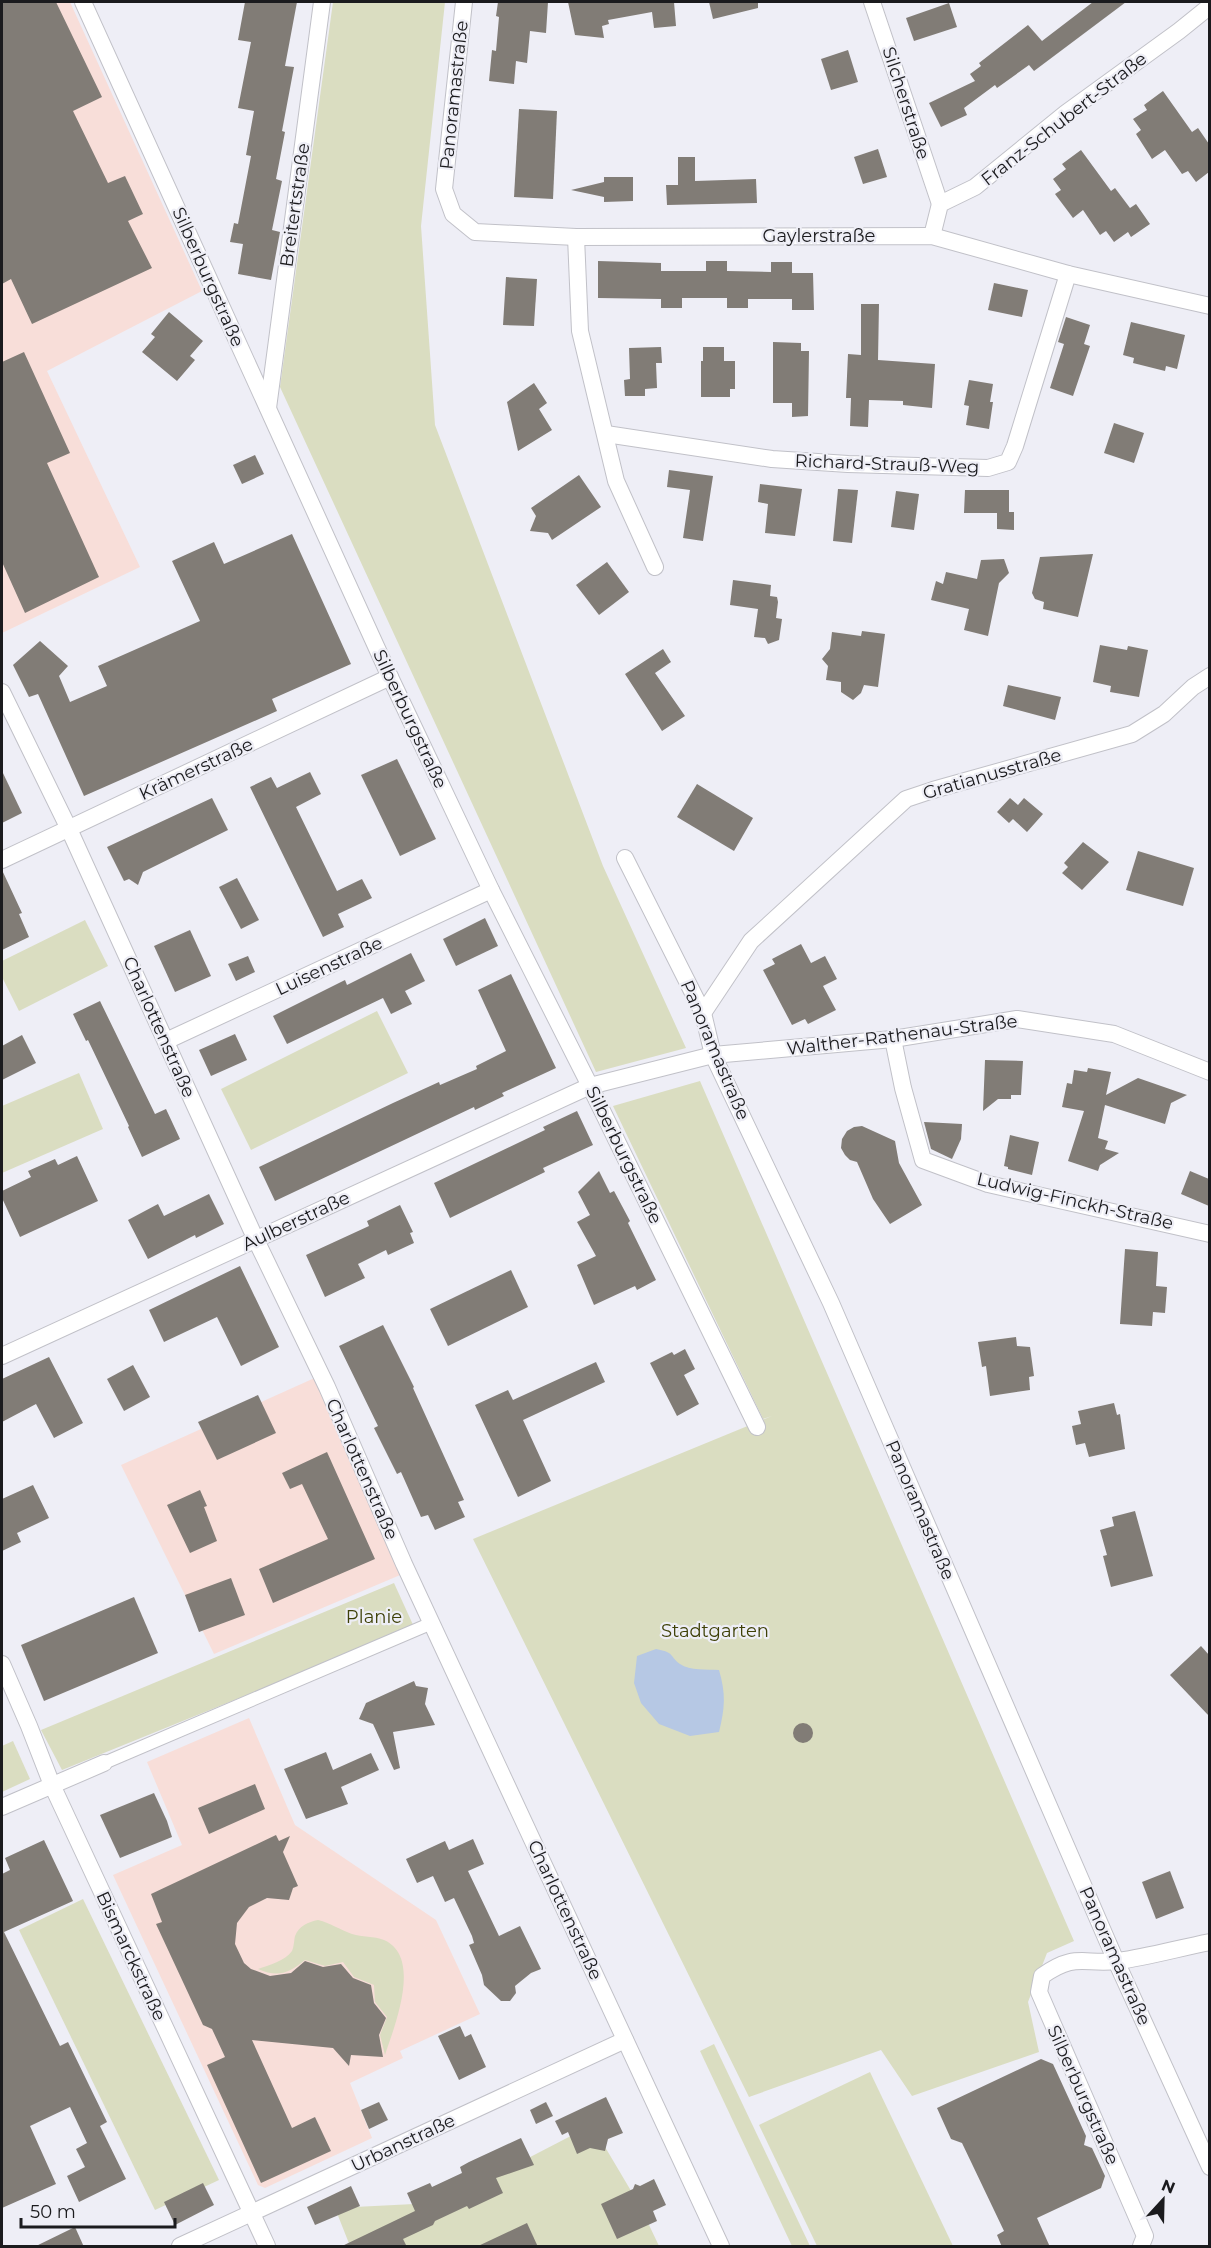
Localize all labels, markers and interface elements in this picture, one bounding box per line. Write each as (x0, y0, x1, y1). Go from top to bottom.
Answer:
street label: Panoramastraße (435, 19, 473, 171)
street label: Silcherstraße (877, 44, 935, 162)
street label: Franz-Schubert-Straße (977, 47, 1151, 190)
street label: Breitertstraße (275, 142, 315, 268)
street label: Silberburgstraße (167, 204, 249, 350)
street label: Gaylerstraße (763, 225, 876, 247)
street label: Richard-Strauß-Weg (794, 450, 980, 478)
street label: Silberburgstraße (368, 646, 452, 792)
street label: Krämerstraße (136, 733, 256, 805)
street label: Gratianusstraße (920, 744, 1064, 804)
street label: Luisenstraße (272, 932, 386, 1000)
street label: Charlottenstraße (118, 953, 200, 1101)
street label: Panoramastraße (676, 977, 754, 1123)
street label: Walther-Rathenau-Straße (785, 1010, 1019, 1060)
street label: Silberburgstraße (581, 1082, 667, 1228)
street label: Ludwig-Finckh-Straße (975, 1168, 1175, 1234)
street label: Aulberstraße (239, 1186, 353, 1255)
street label: Charlottenstraße (321, 1395, 403, 1543)
street label: Panoramastraße (881, 1437, 959, 1583)
park label: Planie (346, 1606, 402, 1628)
park label: Stadtgarten (661, 1620, 769, 1642)
street label: Charlottenstraße (523, 1837, 607, 1984)
street label: Panoramastraße (1075, 1883, 1156, 2029)
street label: Bismarckstraße (91, 1888, 171, 2024)
street label: Silberburgstraße (1042, 2022, 1124, 2168)
street label: Urbanstraße (347, 2109, 459, 2177)
north arrow (1133, 2170, 1193, 2230)
text: N (1159, 2175, 1178, 2198)
scale bar (21, 2191, 176, 2229)
text: 50 m (30, 2201, 76, 2223)

